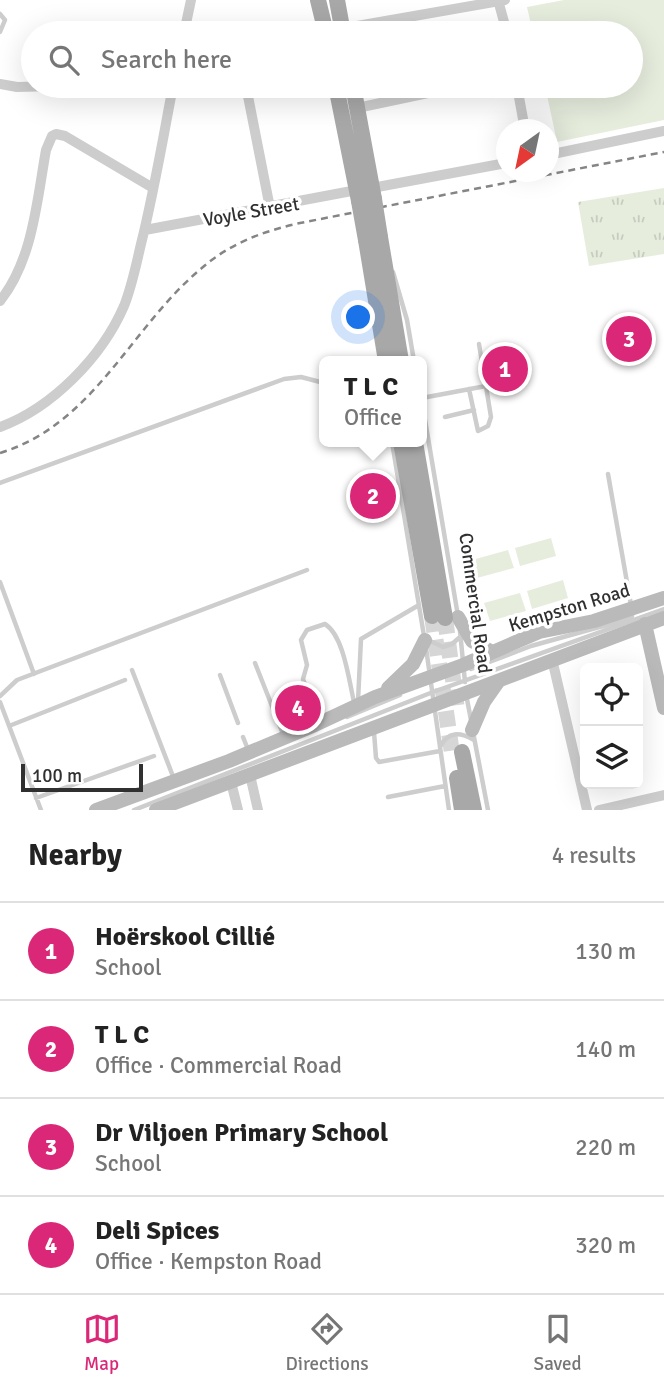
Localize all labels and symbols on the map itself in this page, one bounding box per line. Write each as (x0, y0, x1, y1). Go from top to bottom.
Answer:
north arrow (496, 119, 559, 182)
street label: Voyle Street (201, 192, 301, 232)
your location (341, 300, 375, 334)
pin: 3 (606, 313, 652, 365)
pin: 1 (482, 343, 528, 395)
pin: 2 (350, 470, 396, 522)
street label: Commercial Road (453, 531, 497, 675)
street label: Kempston Road (506, 578, 633, 638)
pin: 4 (275, 682, 321, 734)
scale bar (21, 761, 144, 793)

